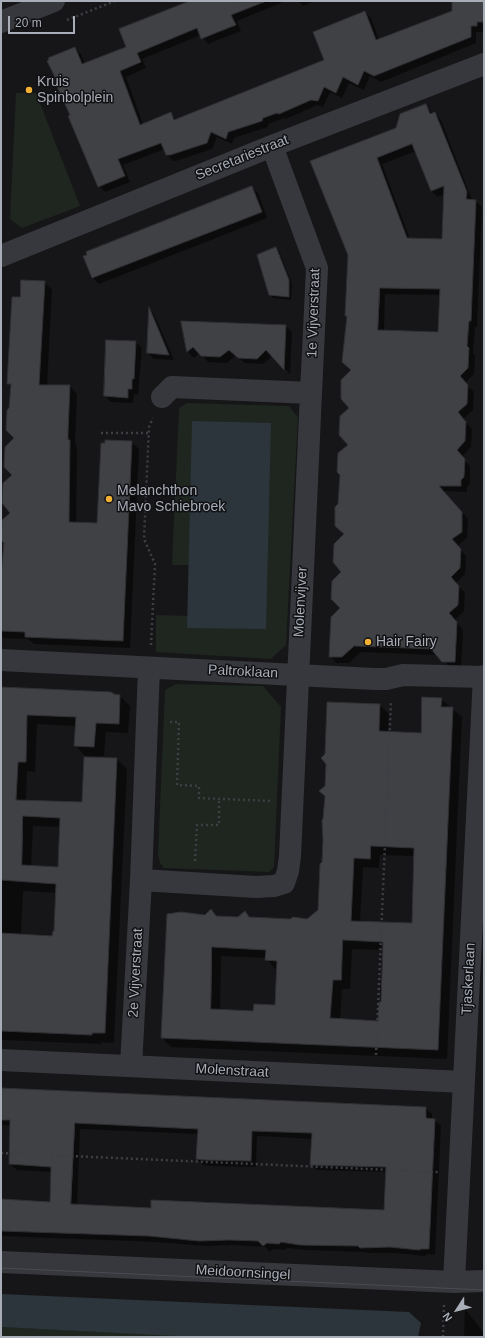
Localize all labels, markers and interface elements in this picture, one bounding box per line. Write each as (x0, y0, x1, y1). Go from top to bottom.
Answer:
scale bar (10, 8, 77, 34)
text: 20 m (15, 16, 42, 30)
place label: Kruis Spinbolplein (37, 74, 113, 106)
marker: Kruis Spinbolplein (24, 85, 34, 95)
street label: Secretariestraat (193, 132, 291, 184)
street label: 1e Vijverstraat (304, 268, 324, 358)
place label: Melanchthon Mavo Schiebroek (117, 483, 225, 516)
marker: Melanchthon Mavo Schiebroek (104, 494, 114, 504)
street label: Molenvijver (291, 566, 311, 638)
place label: Hair Fairy (376, 634, 437, 650)
marker: Hair Fairy (363, 637, 373, 647)
street label: Paltroklaan (208, 662, 278, 682)
street label: 2e Vijverstraat (125, 928, 147, 1018)
street label: Tjaskerlaan (459, 942, 479, 1016)
street label: Molenstraat (195, 1061, 269, 1081)
street label: Meidoornsingel (195, 1262, 291, 1284)
north arrow (437, 1290, 477, 1330)
text: N (440, 1310, 454, 1324)

